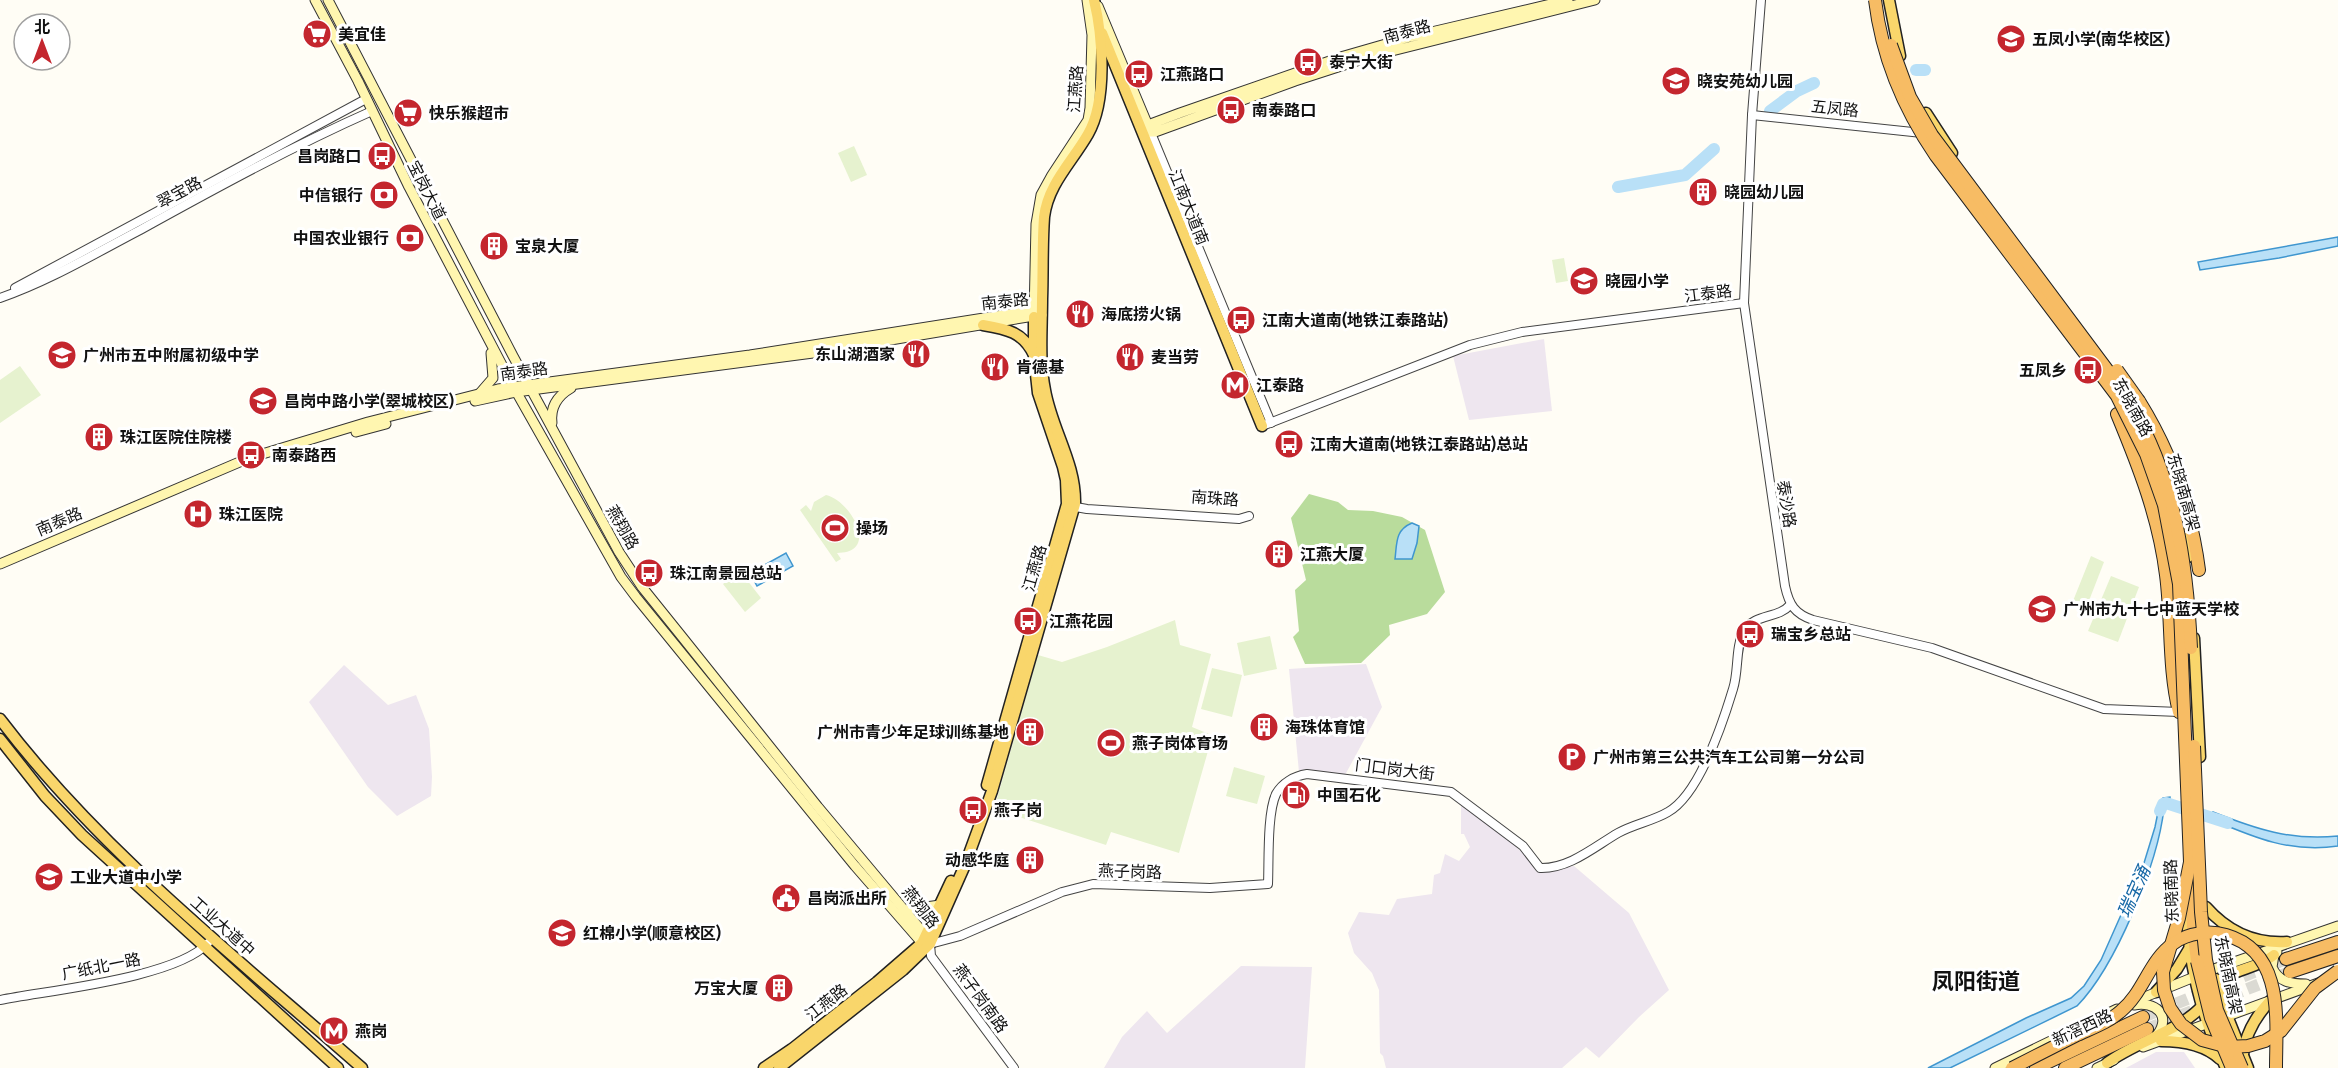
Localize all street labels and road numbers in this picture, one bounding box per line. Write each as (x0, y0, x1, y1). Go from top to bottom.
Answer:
street label: 南泰路 (1381, 16, 1433, 47)
street label: 江燕路 (1064, 64, 1087, 114)
street label: 五凤路 (1810, 97, 1860, 120)
street label: 宝岗大道 (404, 157, 450, 223)
street label: 江南大道南 (1165, 167, 1212, 248)
street label: 翠宝路 (154, 173, 205, 212)
street label: 江泰路 (1683, 281, 1733, 306)
street label: 南泰路 (980, 290, 1030, 313)
street label: 南泰路 (499, 359, 549, 384)
street label: 东晓南路 (2109, 375, 2156, 440)
street label: 东晓南高架 (2163, 451, 2204, 533)
street label: 泰沙路 (1773, 479, 1800, 529)
street label: 南珠路 (1190, 487, 1240, 510)
street label: 燕翔路 (602, 502, 643, 553)
street label: 南泰路 (33, 503, 85, 540)
street label: 江燕路 (1019, 542, 1050, 594)
street label: 门口岗大街 (1354, 755, 1436, 784)
street label: 东晓南路 (2161, 859, 2182, 923)
street label: 燕子岗路 (1098, 861, 1162, 882)
street label: 燕翔路 (898, 883, 943, 932)
street label: 工业大道中 (187, 893, 259, 960)
street label: 东晓南高架 (2211, 934, 2246, 1016)
street label: 广纸北一路 (60, 950, 142, 983)
street label: 燕子岗南路 (949, 960, 1012, 1036)
street label: 江燕路 (802, 980, 851, 1025)
street label: 新滘西路 (2049, 1005, 2115, 1050)

